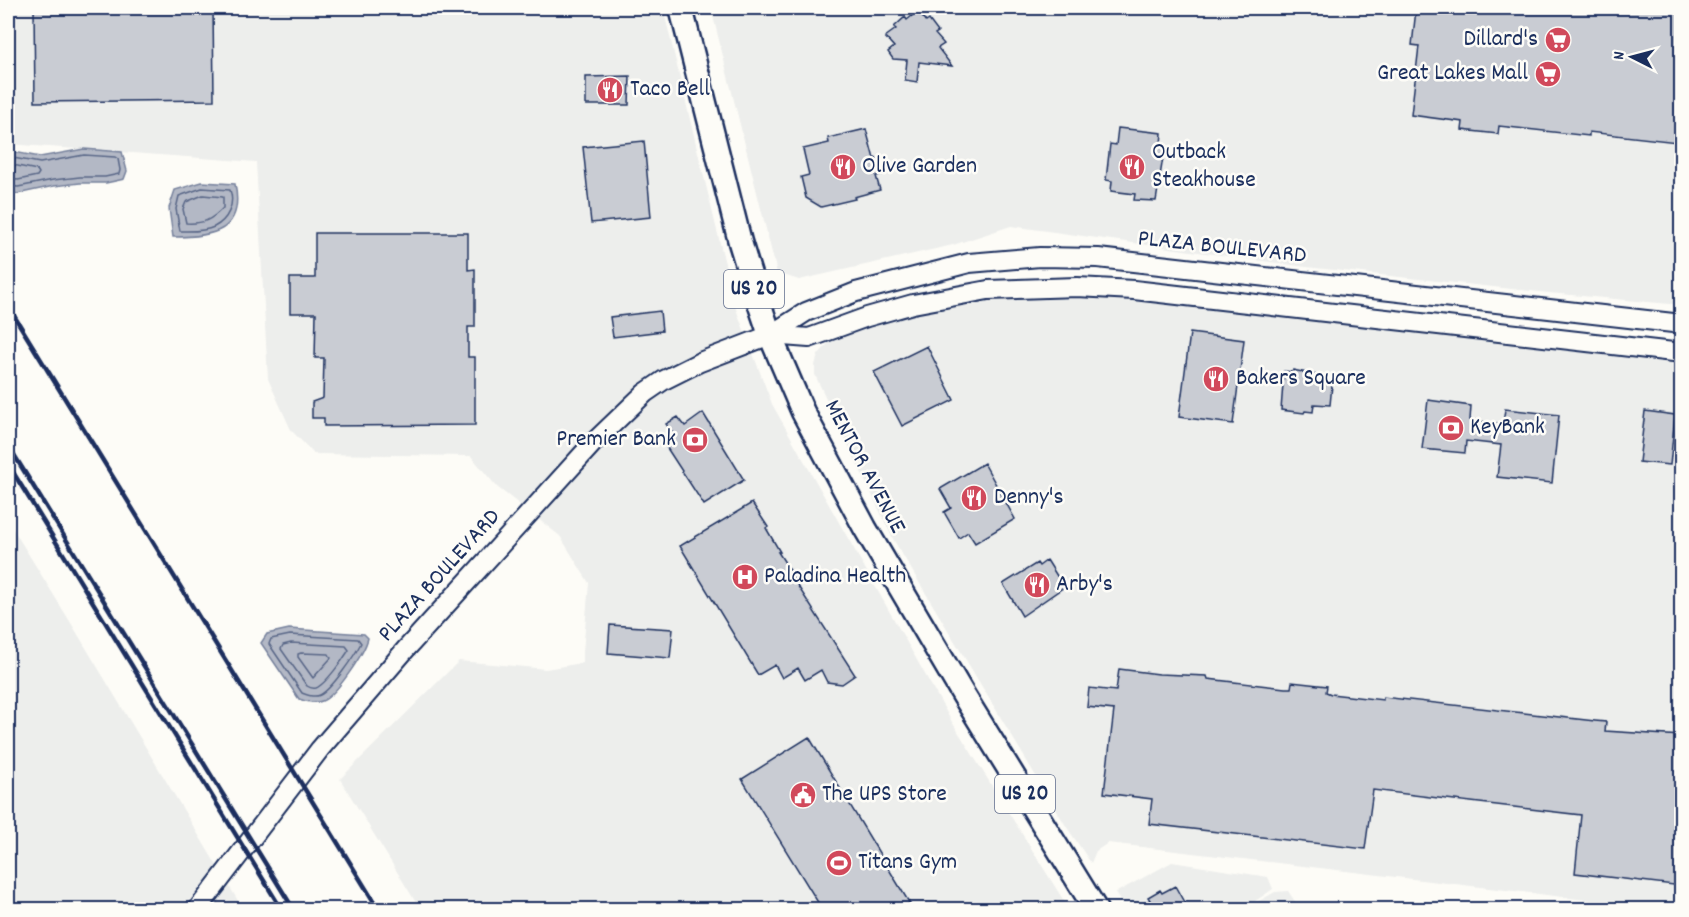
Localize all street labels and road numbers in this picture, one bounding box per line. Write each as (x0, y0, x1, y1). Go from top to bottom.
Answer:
street label: PLAZA BOULEVARD (1136, 222, 1308, 274)
road number: US 20 (724, 270, 784, 308)
street label: MENTOR AVENUE (814, 394, 914, 540)
street label: PLAZA BOULEVARD (371, 502, 509, 650)
road number: US 20 (995, 775, 1055, 813)

